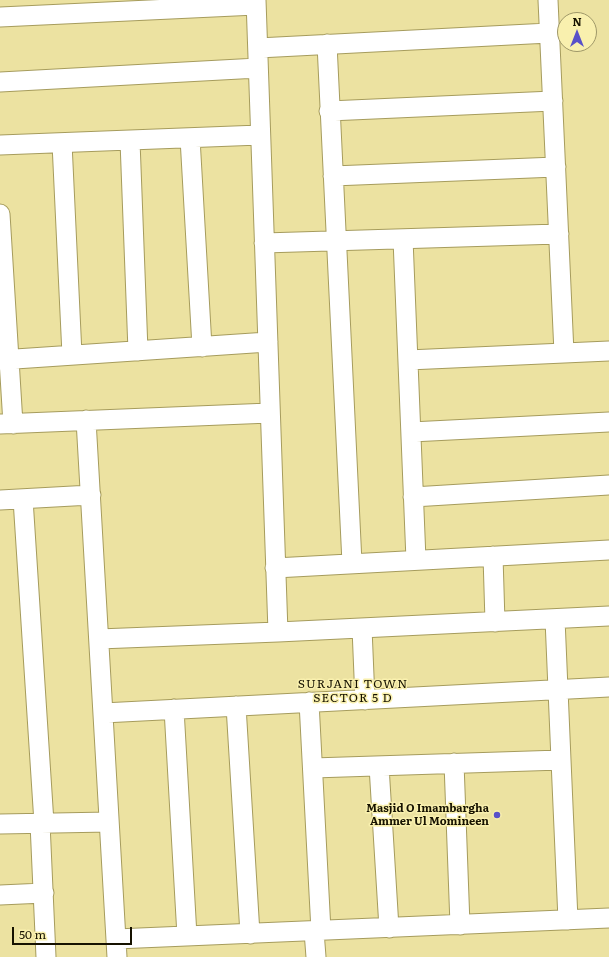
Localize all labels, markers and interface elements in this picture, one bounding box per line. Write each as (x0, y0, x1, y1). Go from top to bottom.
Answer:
north arrow (557, 12, 597, 52)
text: N (572, 13, 582, 29)
district label: SURJANI TOWN SECTOR 5 D (298, 677, 408, 705)
place label: Masjid O Imambargha Ammer Ul Momineen (366, 802, 489, 828)
marker: Masjid O Imambargha Ammer Ul Momineen (492, 810, 502, 820)
scale bar (14, 919, 134, 945)
text: 50 m (19, 925, 46, 943)

